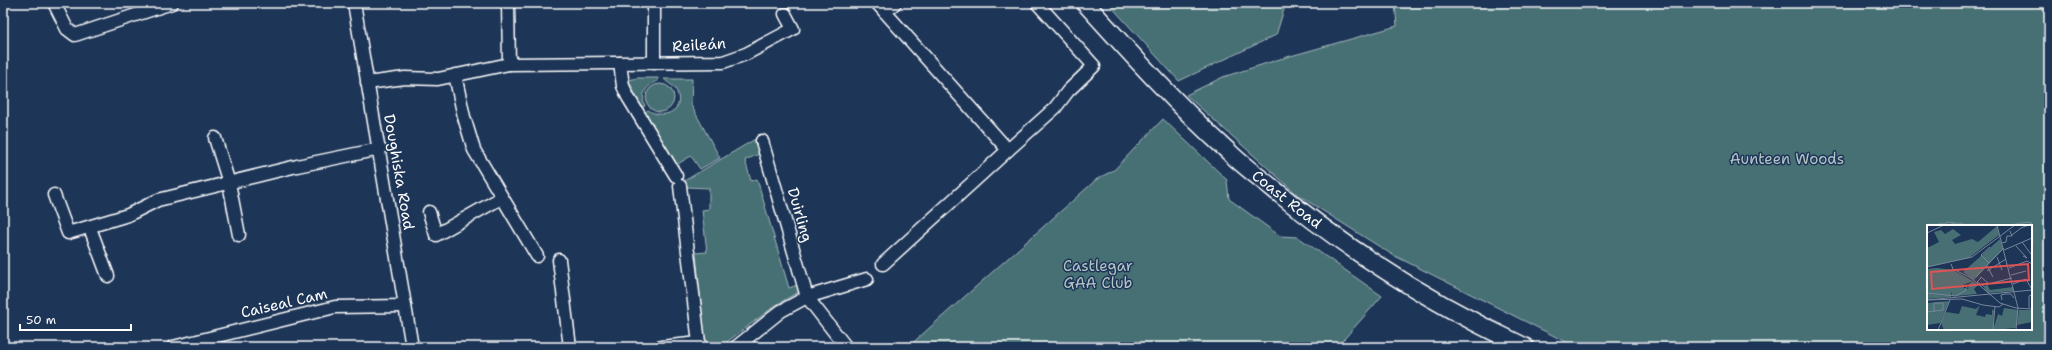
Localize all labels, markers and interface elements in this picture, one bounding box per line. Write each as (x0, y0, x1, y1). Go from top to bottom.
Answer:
street label: Reileán (672, 33, 726, 57)
street label: Doughiska Road (379, 113, 419, 232)
park label: Aunteen Woods (1730, 149, 1844, 169)
street label: Coast Road (1248, 166, 1326, 233)
street label: Duirling (783, 185, 817, 245)
inset map (1927, 225, 2032, 330)
park label: Castlegar GAA Club (1063, 256, 1133, 293)
street label: Caiseal Cam (239, 283, 329, 323)
scale bar (20, 306, 131, 332)
text: 50 m (26, 312, 56, 328)

